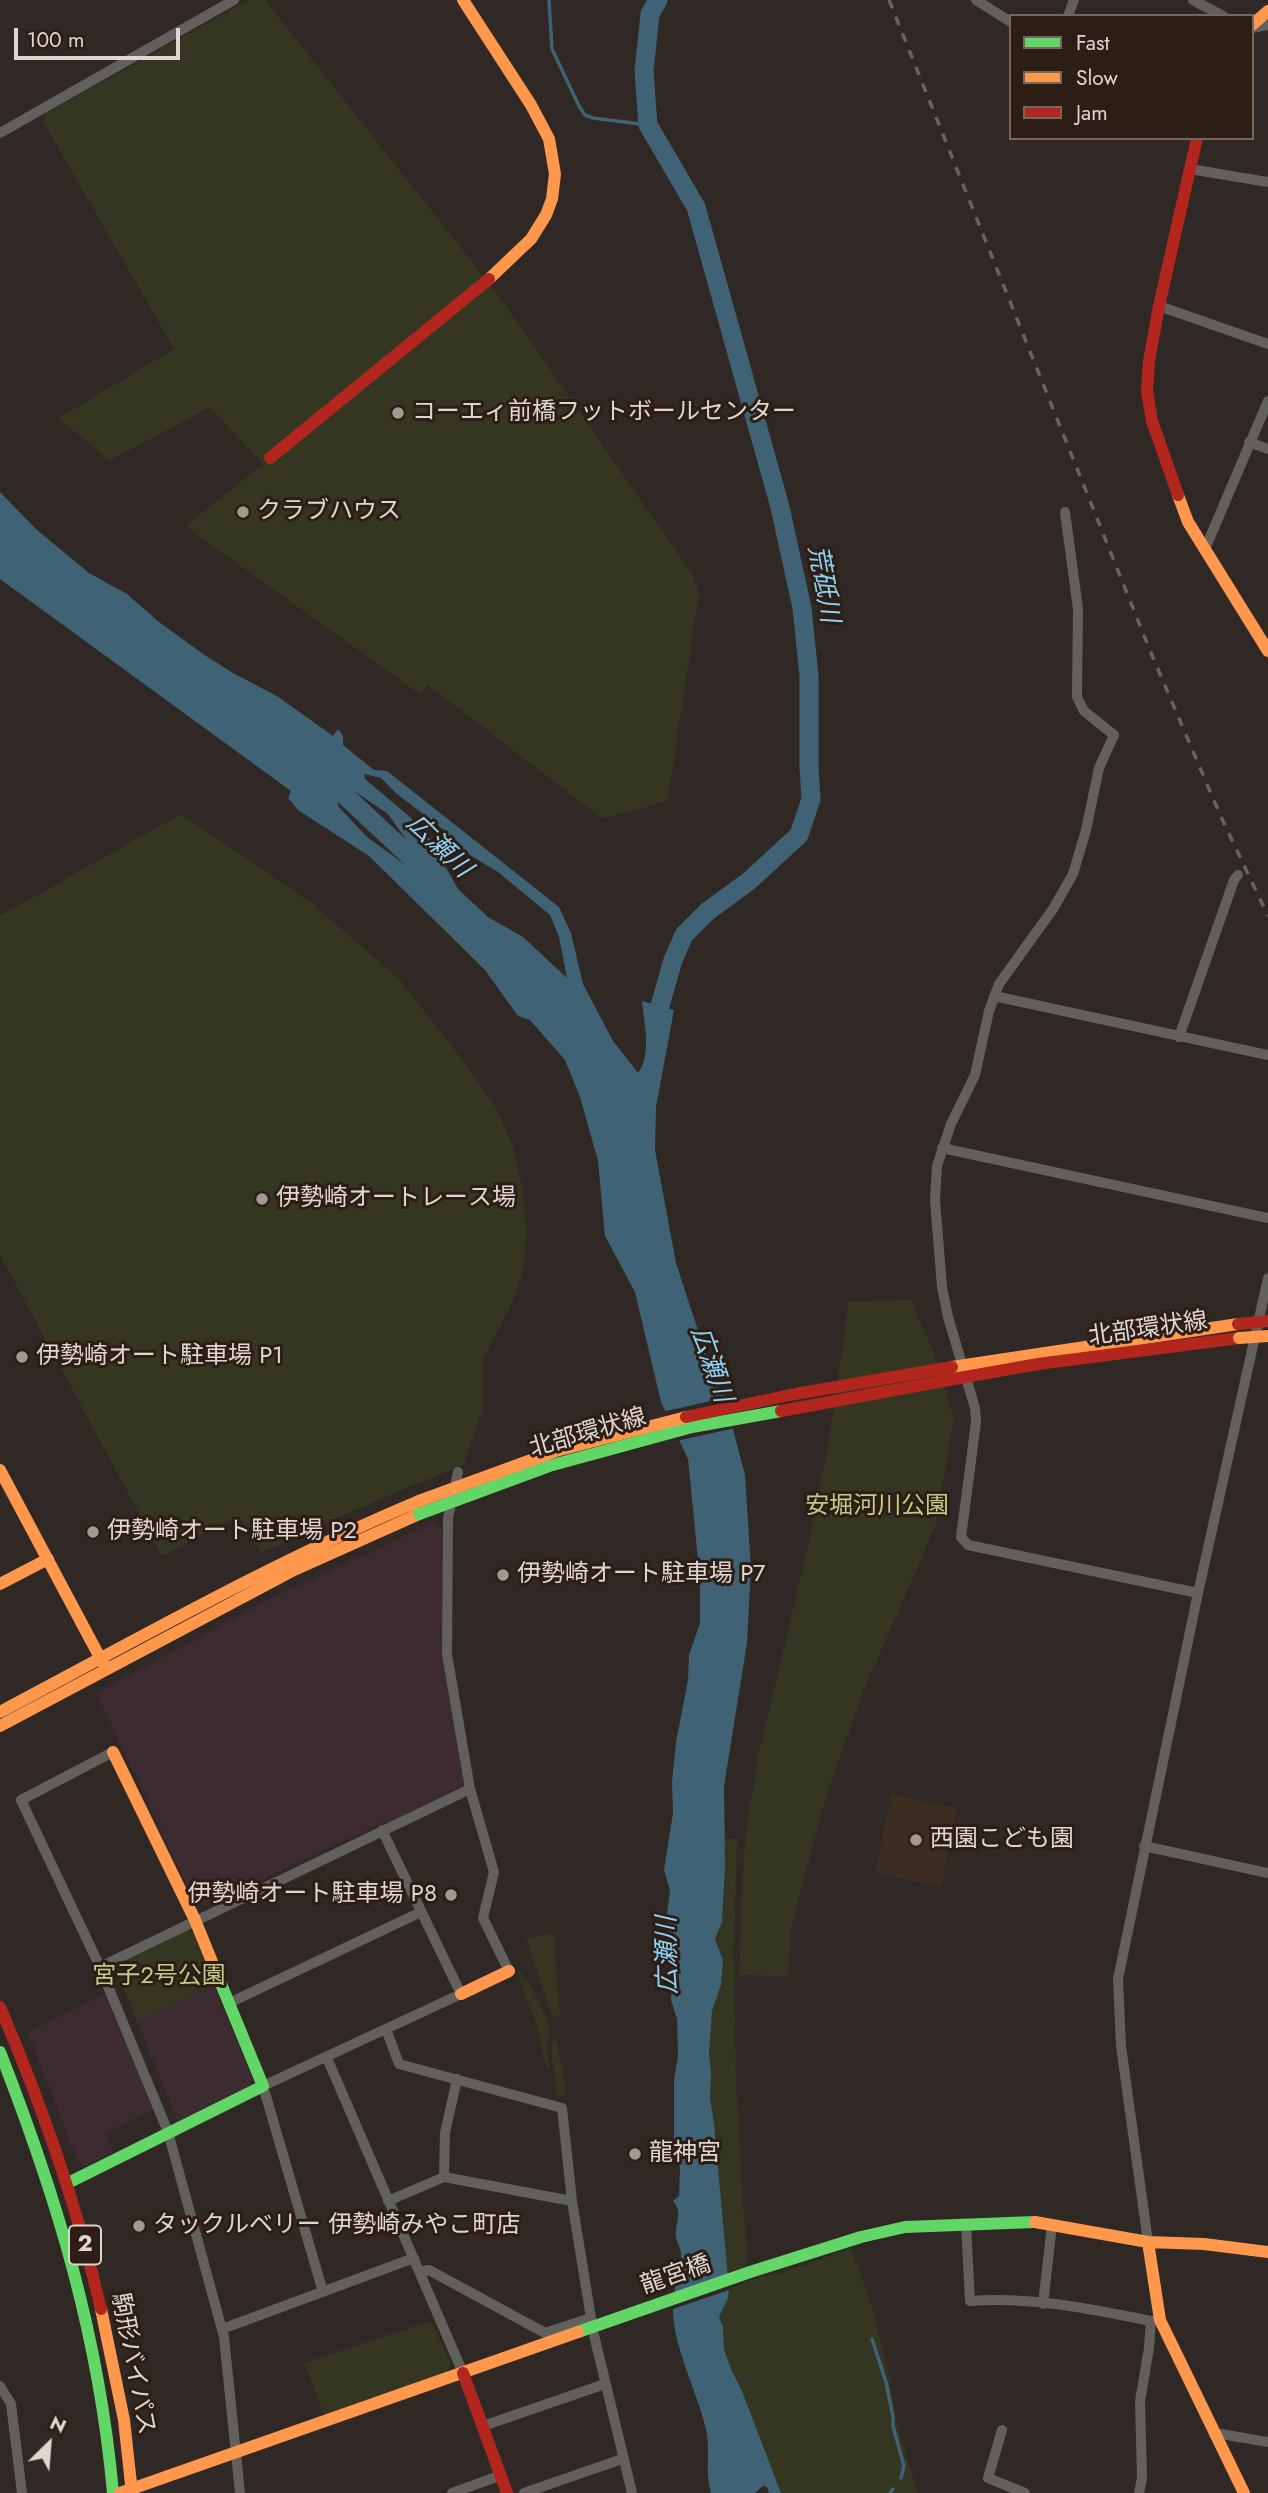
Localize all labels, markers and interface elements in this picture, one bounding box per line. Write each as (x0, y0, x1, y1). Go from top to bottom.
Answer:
scale bar (18, 14, 184, 58)
legend (1009, 14, 1254, 140)
text: 100 m (27, 25, 84, 55)
text: Fast (1076, 28, 1109, 58)
text: Slow (1076, 63, 1118, 93)
text: Jam (1076, 98, 1108, 128)
place label: コーエィ前橋フットボールセンター (412, 399, 796, 427)
marker: コーエィ前橋フットボールセンター (390, 405, 406, 421)
place label: クラブハウス (257, 498, 401, 526)
marker: クラブハウス (235, 504, 251, 520)
water label: 荒砥川 (800, 543, 844, 625)
water label: 広瀬川 (399, 809, 477, 885)
place label: 伊勢崎オートレース場 (276, 1185, 516, 1213)
marker: 伊勢崎オートレース場 (254, 1191, 270, 1207)
street label: 北部環状線 (1087, 1307, 1209, 1353)
water label: 広瀬川 (683, 1323, 737, 1407)
place label: 伊勢崎オート駐車場 P1 (36, 1343, 283, 1371)
marker: 伊勢崎オート駐車場 P1 (14, 1349, 30, 1365)
street label: 北部環状線 (526, 1404, 650, 1464)
park label: 安堀河川公園 (805, 1493, 949, 1521)
place label: 伊勢崎オート駐車場 P2 (107, 1518, 357, 1546)
marker: 伊勢崎オート駐車場 P2 (85, 1524, 101, 1540)
place label: 伊勢崎オート駐車場 P7 (517, 1561, 765, 1589)
marker: 伊勢崎オート駐車場 P7 (495, 1567, 511, 1583)
place label: 西園こども園 (930, 1826, 1074, 1854)
marker: 西園こども園 (908, 1832, 924, 1848)
place label: 伊勢崎オート駐車場 P8 (188, 1881, 437, 1909)
marker: 伊勢崎オート駐車場 P8 (443, 1887, 459, 1903)
water label: 広瀬川 (653, 1916, 685, 1994)
park label: 宮子2号公園 (92, 1963, 226, 1991)
place label: 龍神宮 (649, 2140, 721, 2168)
marker: 龍神宮 (627, 2146, 643, 2162)
place label: タックルベリー 伊勢崎みやこ町店 (153, 2212, 520, 2240)
marker: タックルベリー 伊勢崎みやこ町店 (131, 2218, 147, 2234)
road number: 2 (69, 2226, 101, 2264)
street label: 龍宮橋 (637, 2251, 715, 2301)
street label: 駒形バイパス (104, 2291, 160, 2437)
north arrow (14, 2409, 84, 2479)
text: N (46, 2409, 71, 2440)

